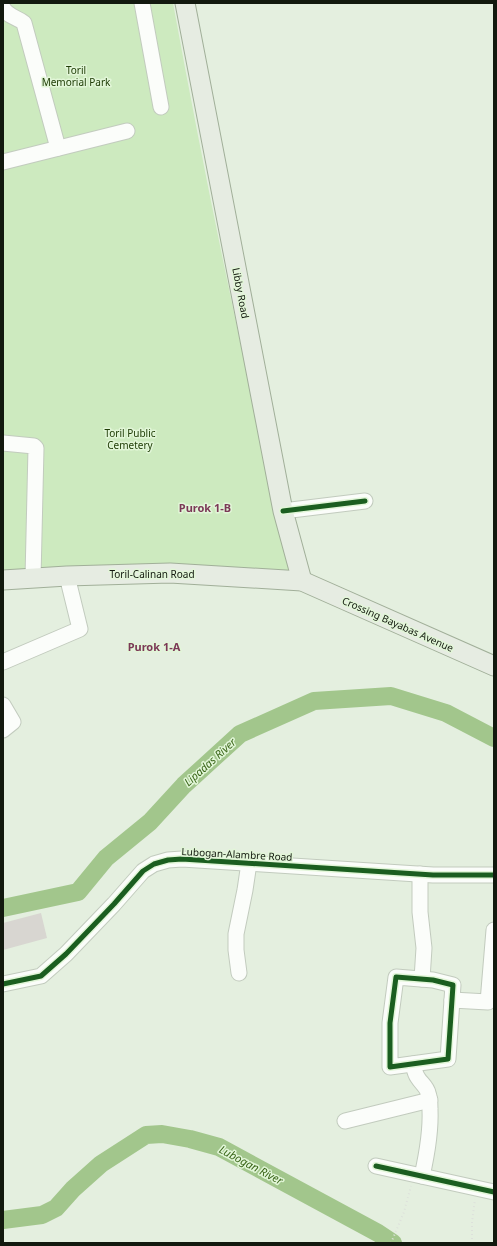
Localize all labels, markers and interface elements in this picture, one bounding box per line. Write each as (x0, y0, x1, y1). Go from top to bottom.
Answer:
park label: Toril Memorial Park (42, 63, 111, 89)
street label: Libby Road (229, 266, 253, 320)
park label: Toril Public Cemetery (104, 426, 156, 452)
district label: Purok 1-B (179, 500, 231, 515)
street label: Toril-Calinan Road (109, 567, 195, 581)
street label: Crossing Bayabas Avenue (340, 593, 456, 655)
district label: Purok 1-A (128, 639, 181, 654)
water label: Lipadas River (180, 734, 239, 789)
street label: Lubogan-Alambre Road (181, 844, 293, 864)
water label: Lubogan River (217, 1141, 286, 1188)

